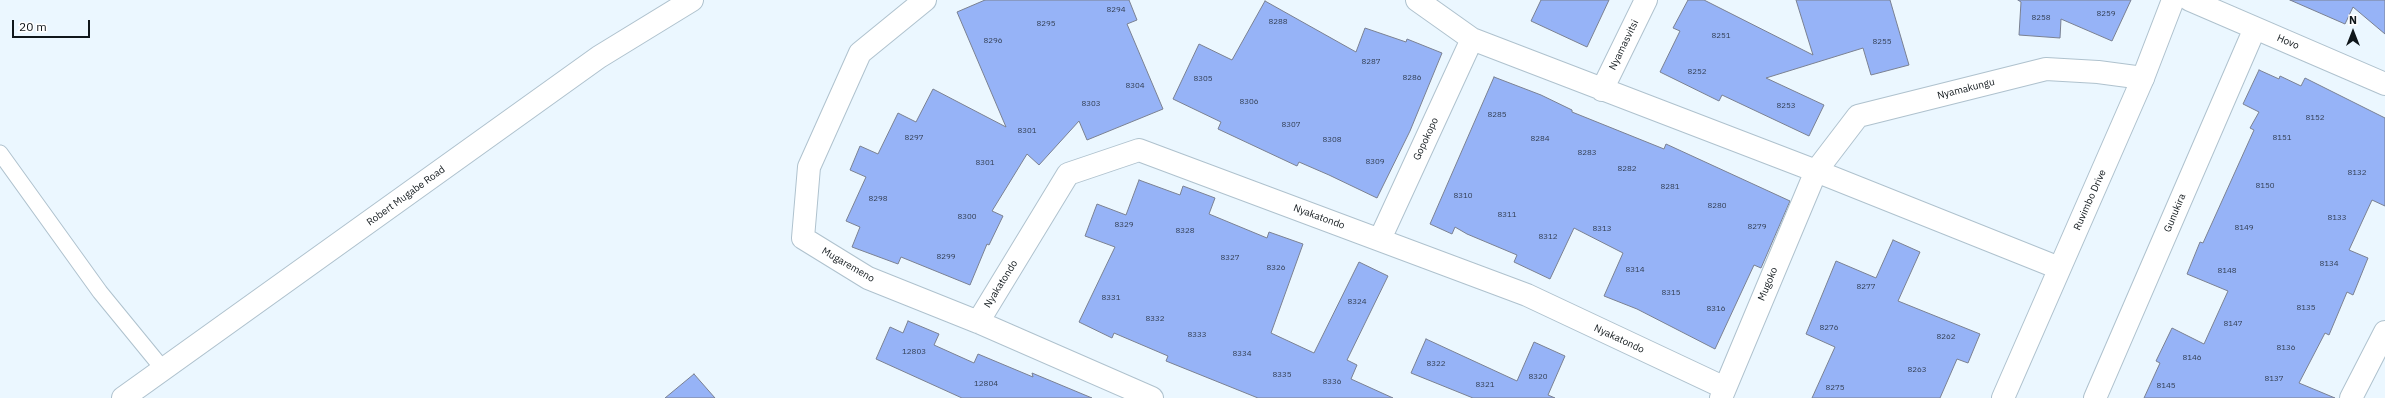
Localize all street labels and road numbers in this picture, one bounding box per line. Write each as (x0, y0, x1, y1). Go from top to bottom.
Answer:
street label: Nyamasvitsi (1607, 18, 1641, 72)
street label: Hovo (2275, 32, 2301, 52)
street label: Nyamakungu (1936, 76, 1996, 102)
street label: Gopokopo (1411, 116, 1441, 162)
street label: Robert Mugabe Road (365, 164, 447, 228)
street label: Ruvimbo Drive (2071, 168, 2109, 232)
street label: Gunukira (2162, 192, 2188, 234)
street label: Nyakatondo (1292, 202, 1346, 232)
street label: Mugaremeno (819, 245, 877, 285)
street label: Nyakatondo (982, 258, 1020, 310)
street label: Mugoko (1756, 265, 1780, 303)
street label: Nyakatondo (1592, 322, 1646, 356)

